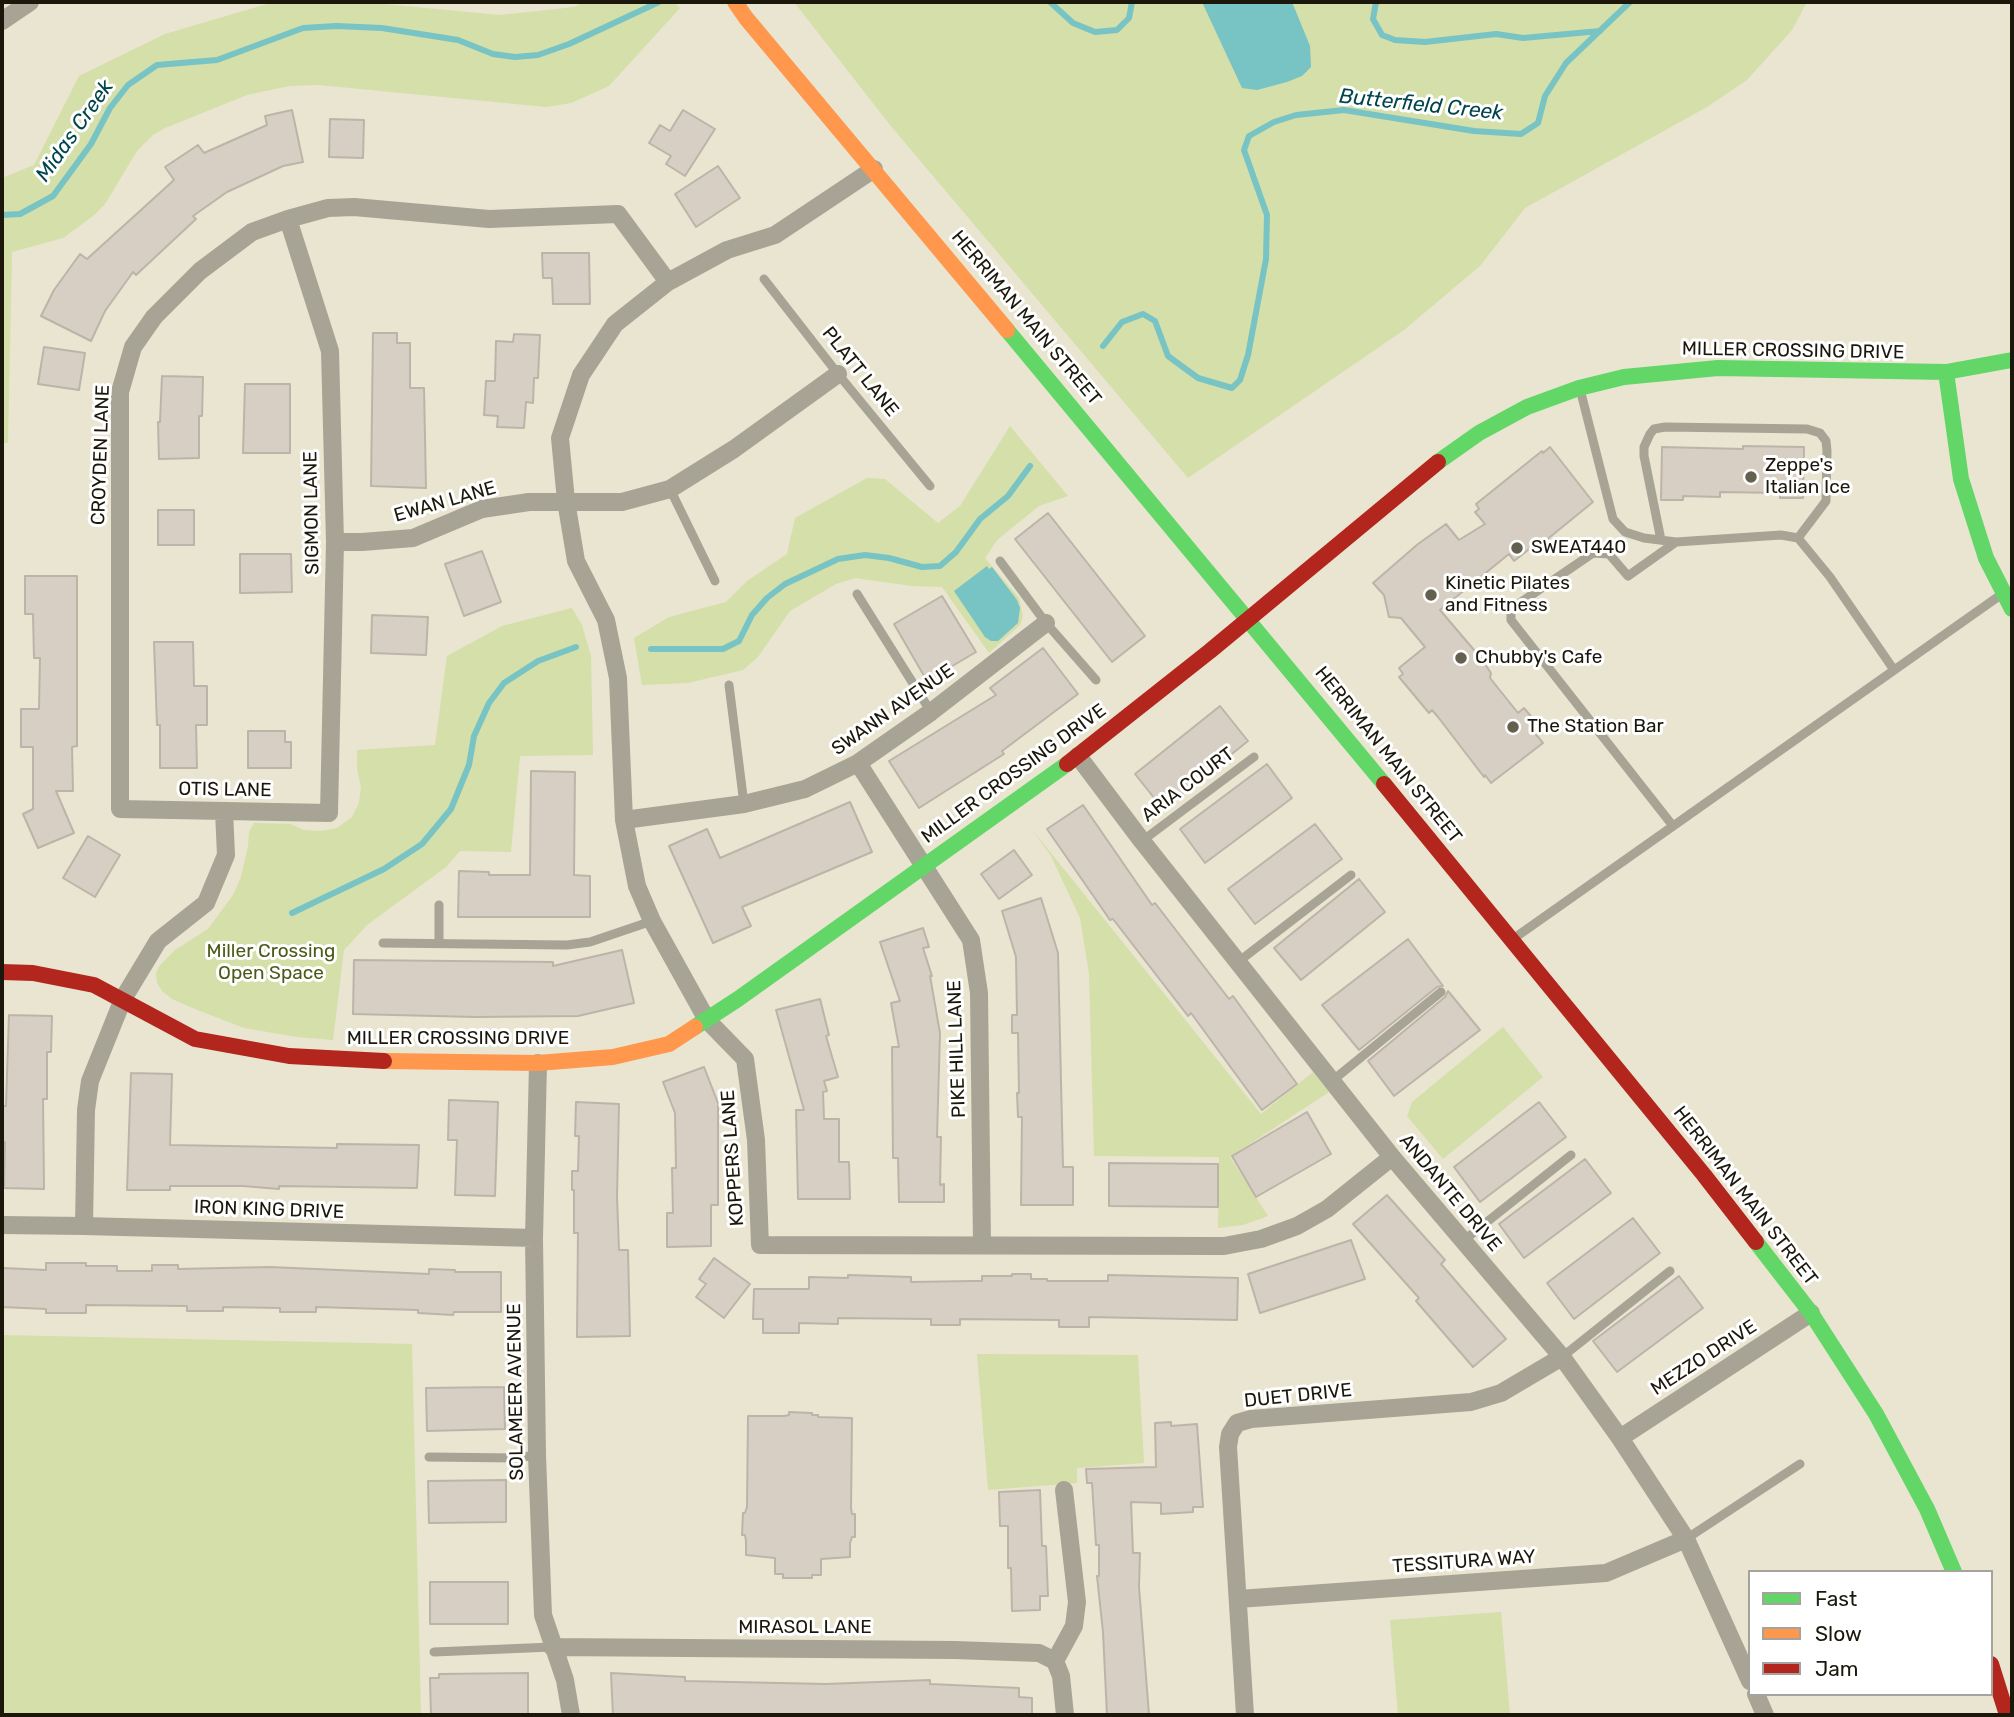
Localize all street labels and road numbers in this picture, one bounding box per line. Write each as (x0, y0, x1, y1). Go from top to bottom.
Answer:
street label: HERRIMAN MAIN STREET (946, 226, 1106, 410)
street label: PLATT LANE (817, 322, 903, 422)
street label: MILLER CROSSING DRIVE (1682, 338, 1904, 364)
street label: CROYDEN LANE (87, 385, 115, 525)
street label: SIGMON LANE (300, 451, 324, 575)
street label: EWAN LANE (391, 477, 499, 527)
street label: SWANN AVENUE (828, 659, 958, 761)
street label: HERRIMAN MAIN STREET (1310, 662, 1466, 848)
street label: MILLER CROSSING DRIVE (917, 699, 1111, 849)
street label: ARIA COURT (1137, 743, 1239, 827)
street label: OTIS LANE (178, 778, 272, 802)
street label: PIKE HILL LANE (943, 980, 971, 1118)
street label: MILLER CROSSING DRIVE (347, 1028, 569, 1050)
street label: KOPPERS LANE (717, 1089, 749, 1227)
street label: HERRIMAN MAIN STREET (1668, 1102, 1822, 1290)
street label: ANDANTE DRIVE (1394, 1130, 1506, 1256)
street label: IRON KING DRIVE (193, 1196, 345, 1224)
street label: SOLAMEER AVENUE (503, 1303, 529, 1481)
street label: MEZZO DRIVE (1647, 1315, 1761, 1401)
street label: DUET DRIVE (1243, 1379, 1353, 1413)
street label: TESSITURA WAY (1391, 1546, 1537, 1578)
street label: MIRASOL LANE (738, 1617, 872, 1639)

